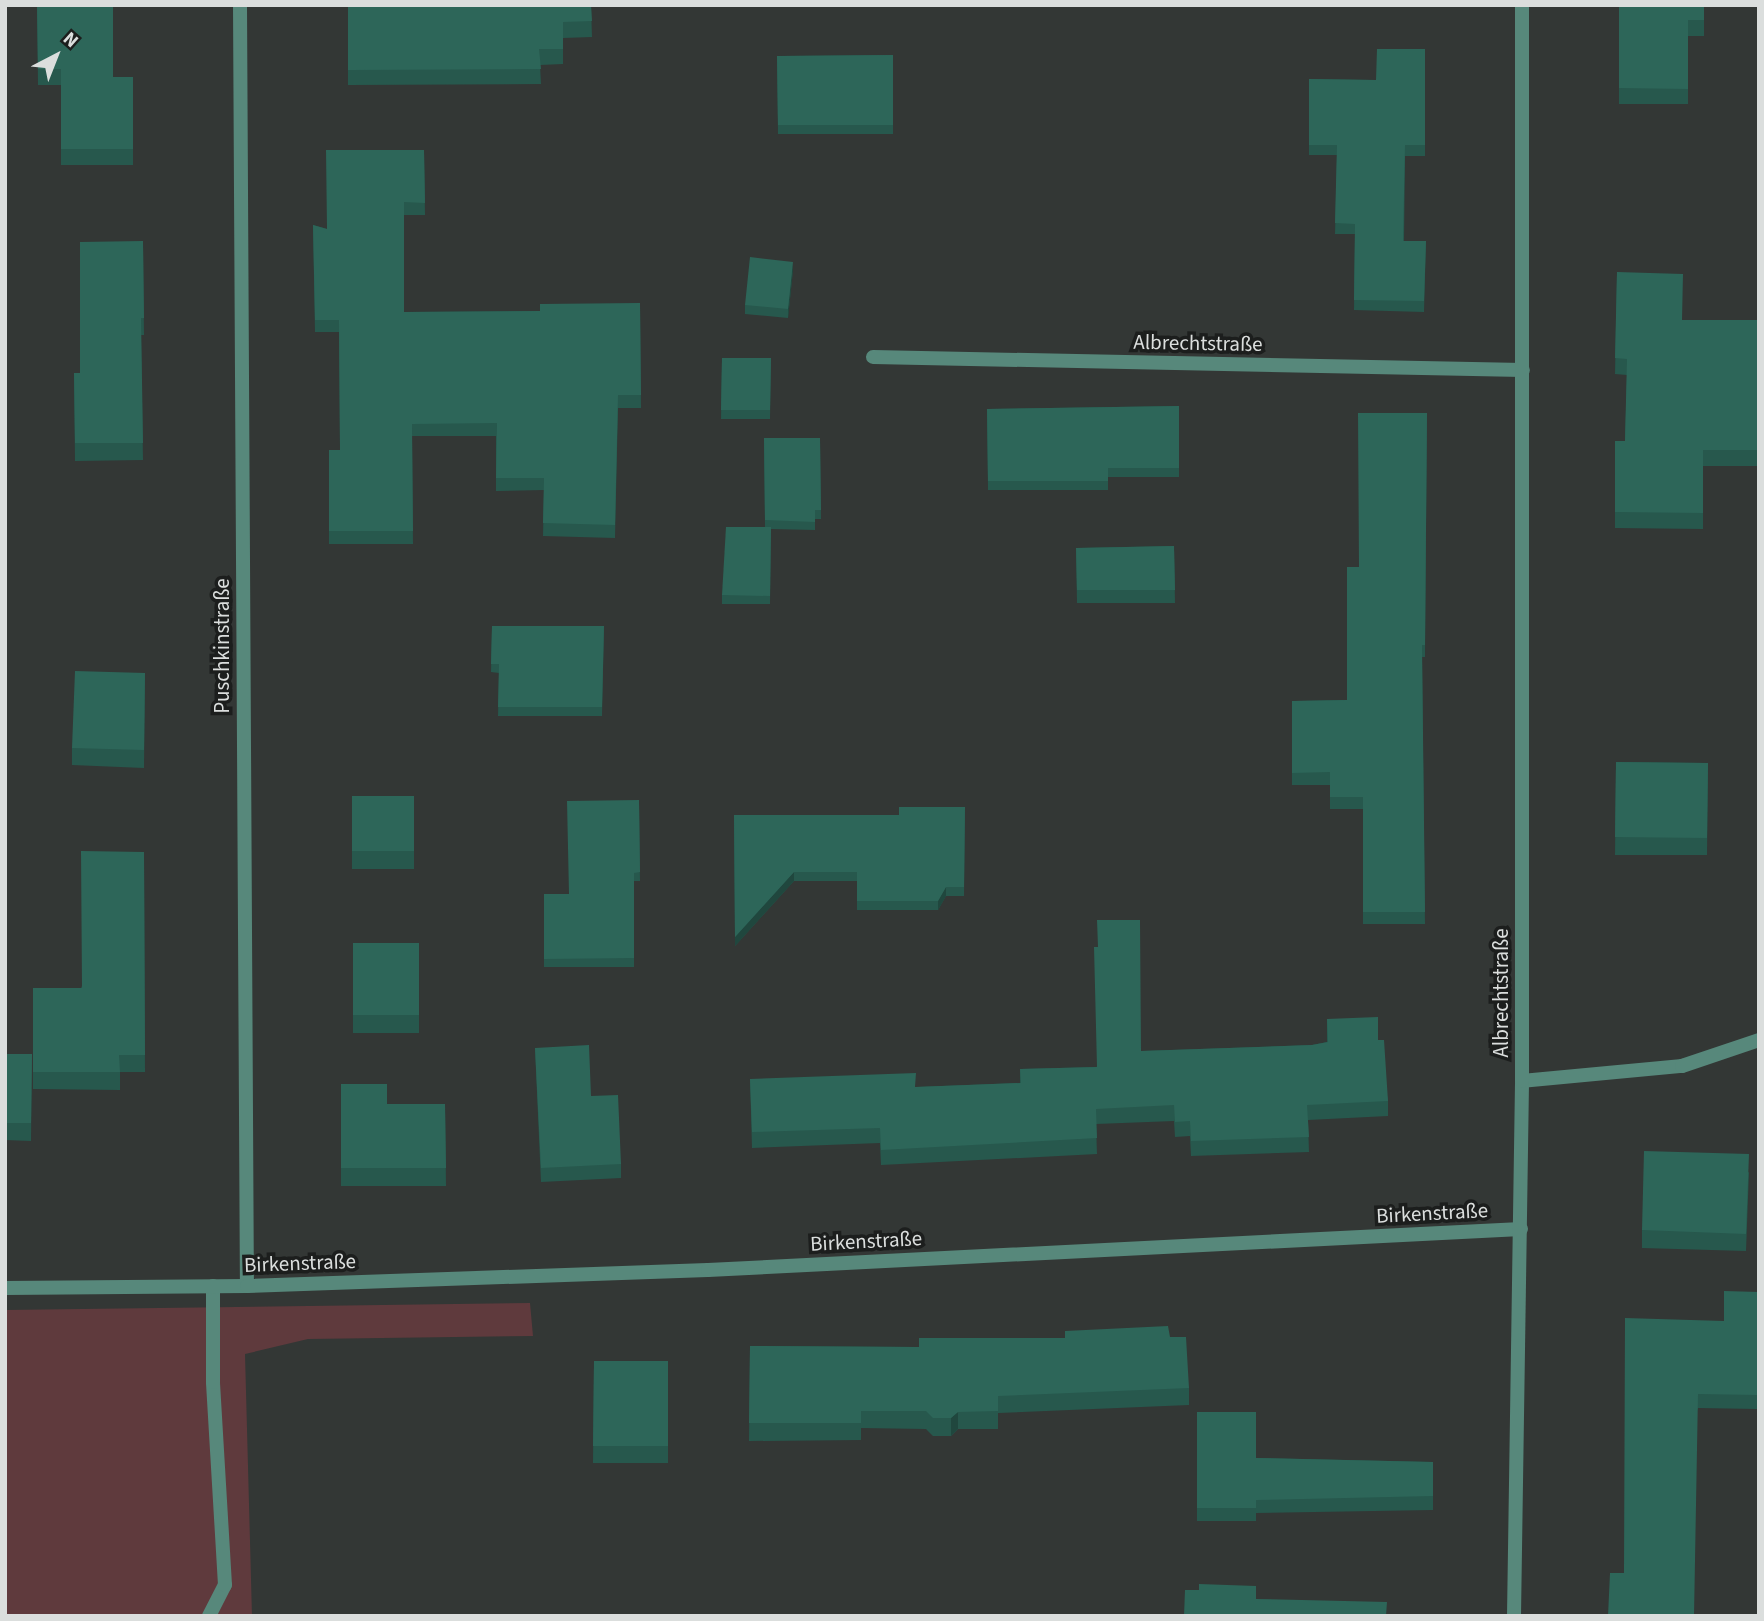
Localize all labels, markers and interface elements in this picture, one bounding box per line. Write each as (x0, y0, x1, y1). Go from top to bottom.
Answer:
north arrow (21, 21, 91, 91)
text: N (57, 26, 84, 54)
street label: Albrechtstraße (1133, 329, 1263, 357)
street label: Puschkinstraße (209, 578, 235, 714)
street label: Albrechtstraße (1488, 928, 1514, 1058)
street label: Birkenstraße (1375, 1197, 1489, 1229)
street label: Birkenstraße (809, 1225, 923, 1257)
street label: Birkenstraße (244, 1248, 356, 1278)

